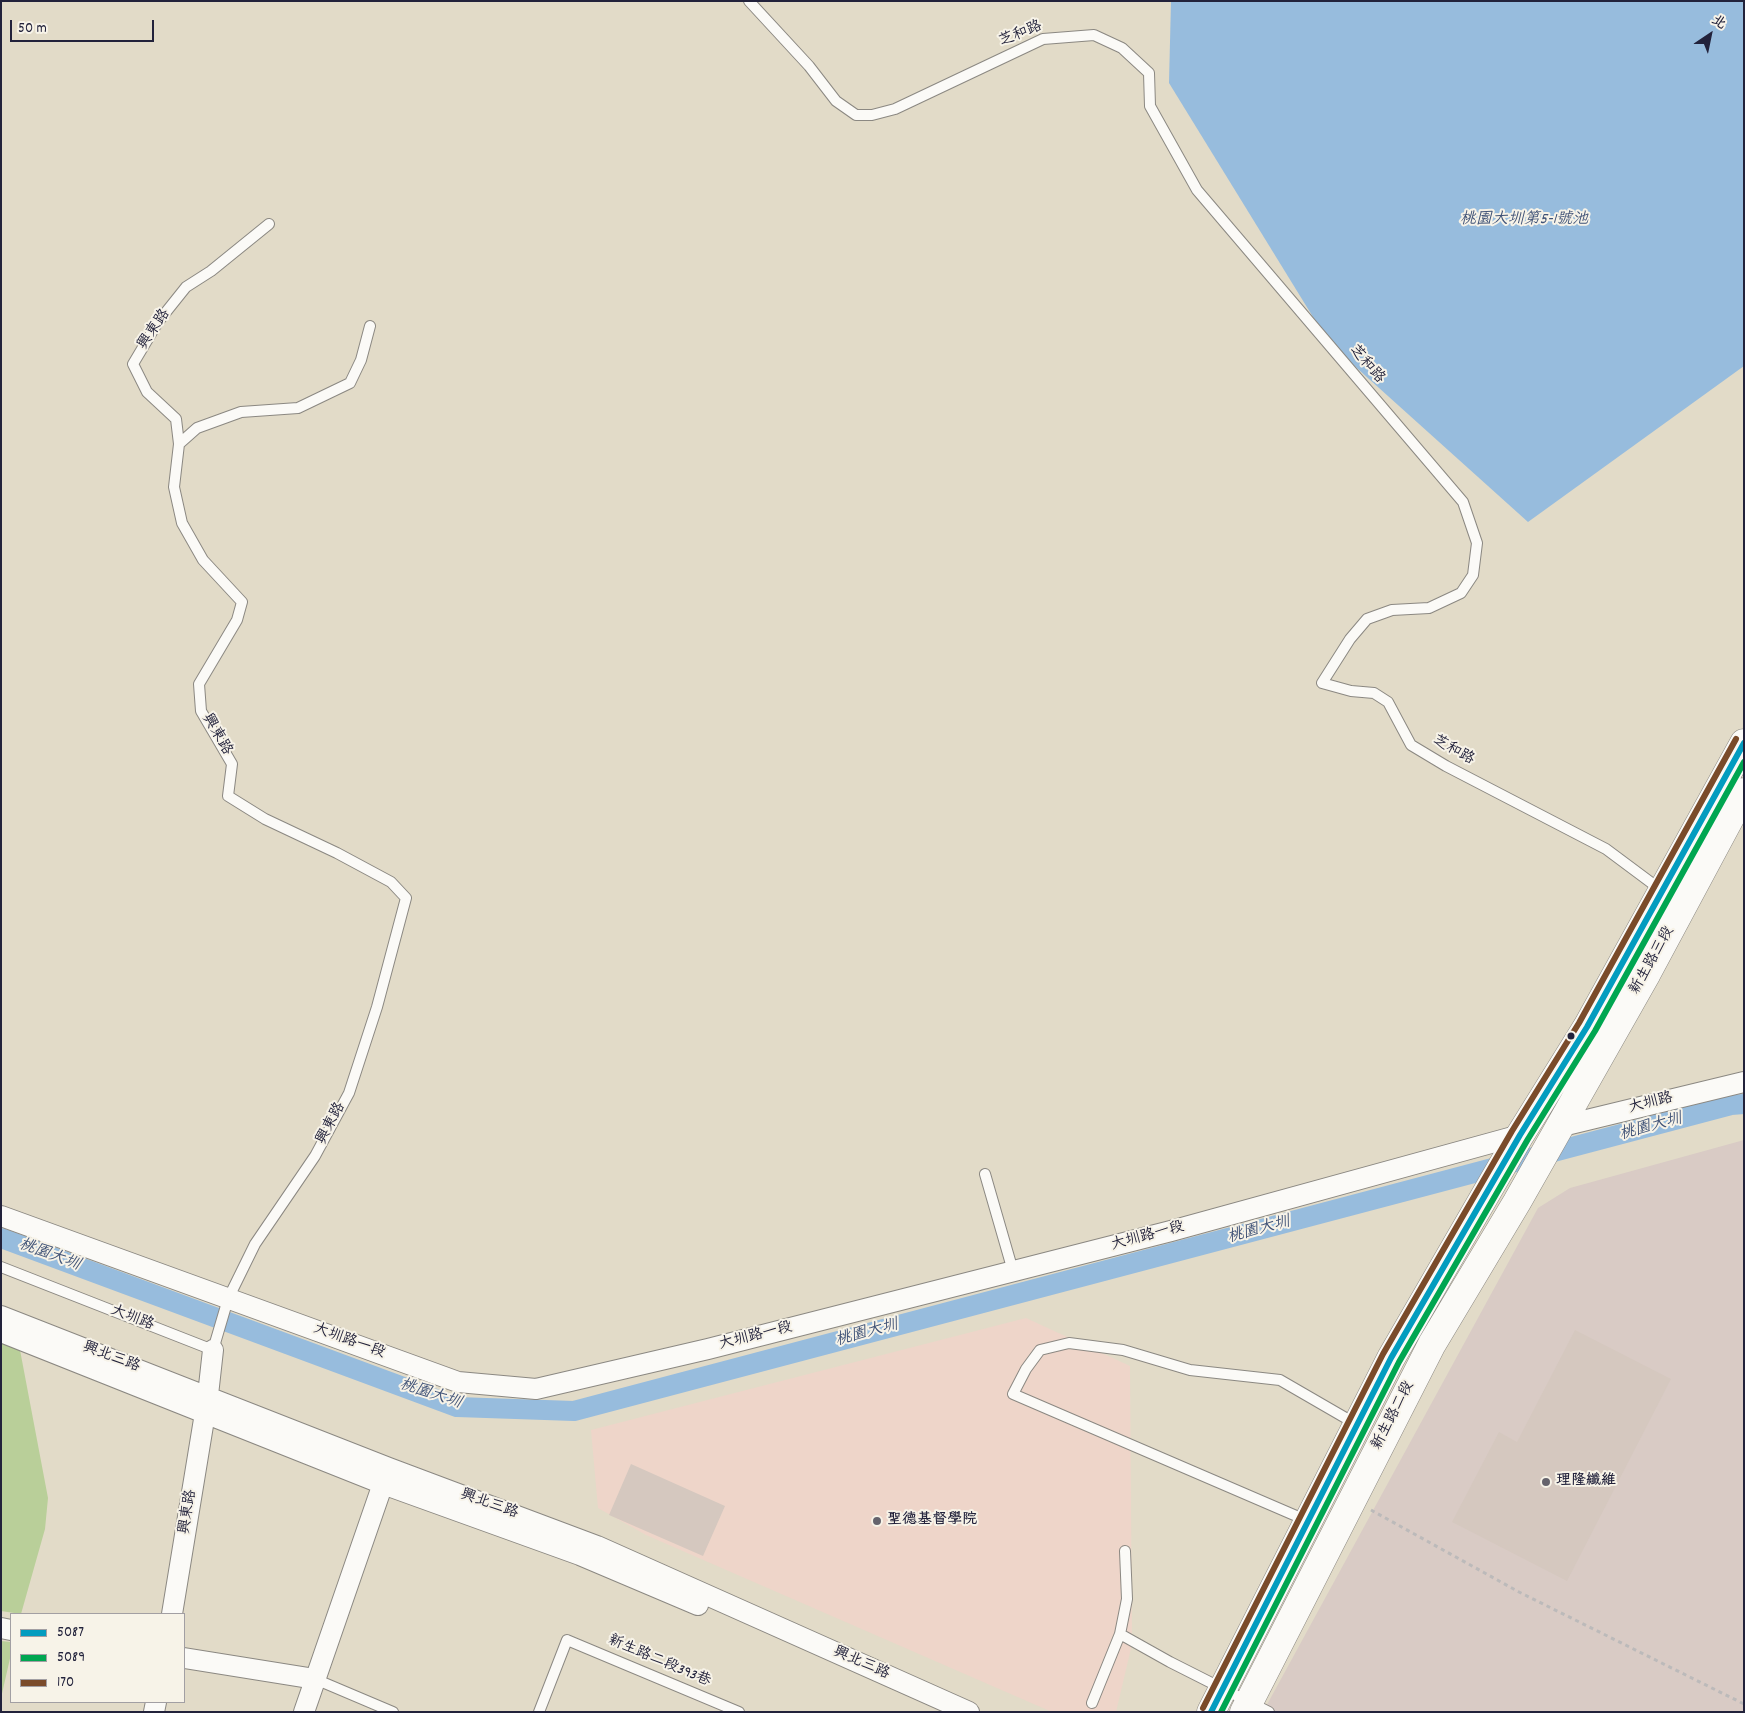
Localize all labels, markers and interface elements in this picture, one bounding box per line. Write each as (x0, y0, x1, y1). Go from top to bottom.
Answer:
scale bar (12, 10, 156, 42)
north arrow (1685, 10, 1735, 60)
text: 北 (1707, 10, 1730, 35)
text: 50 m (18, 18, 47, 40)
street label: 芝和路 (997, 18, 1045, 52)
water label: 桃園大圳第5-1號池 (1460, 211, 1588, 231)
street label: 興東路 (135, 306, 175, 354)
street label: 芝和路 (1344, 342, 1388, 388)
street label: 興東路 (197, 711, 235, 759)
street label: 芝和路 (1429, 732, 1477, 770)
street label: 新生路三段 (1627, 924, 1679, 998)
unlabelled marker (1566, 1031, 1576, 1041)
street label: 大圳路 (1627, 1090, 1675, 1118)
street label: 興東路 (313, 1100, 351, 1148)
water label: 桃園大圳 (1618, 1110, 1684, 1146)
water label: 桃園大圳 (1226, 1213, 1292, 1249)
street label: 大圳路一段 (1109, 1219, 1187, 1255)
water label: 桃園大圳 (16, 1236, 82, 1276)
street label: 大圳路 (108, 1303, 156, 1335)
water label: 桃園大圳 (834, 1316, 900, 1352)
street label: 大圳路一段 (717, 1319, 795, 1355)
street label: 大圳路一段 (311, 1321, 387, 1363)
street label: 興北三路 (80, 1339, 142, 1377)
water label: 桃園大圳 (397, 1376, 463, 1414)
street label: 新生路二段 (1369, 1379, 1419, 1453)
place label: 理隆纖維 (1556, 1473, 1616, 1491)
marker: 理隆纖維 (1540, 1476, 1552, 1488)
street label: 興北三路 (458, 1486, 520, 1524)
street label: 興東路 (177, 1488, 201, 1536)
place label: 聖德基督學院 (887, 1512, 977, 1530)
marker: 聖德基督學院 (871, 1515, 883, 1527)
legend (10, 1613, 185, 1703)
text: 5087 (57, 1622, 84, 1644)
street label: 新生路二段393巷 (605, 1632, 713, 1692)
street label: 興北三路 (830, 1644, 892, 1684)
text: 5089 (57, 1647, 85, 1669)
text: 170 (57, 1672, 74, 1694)

